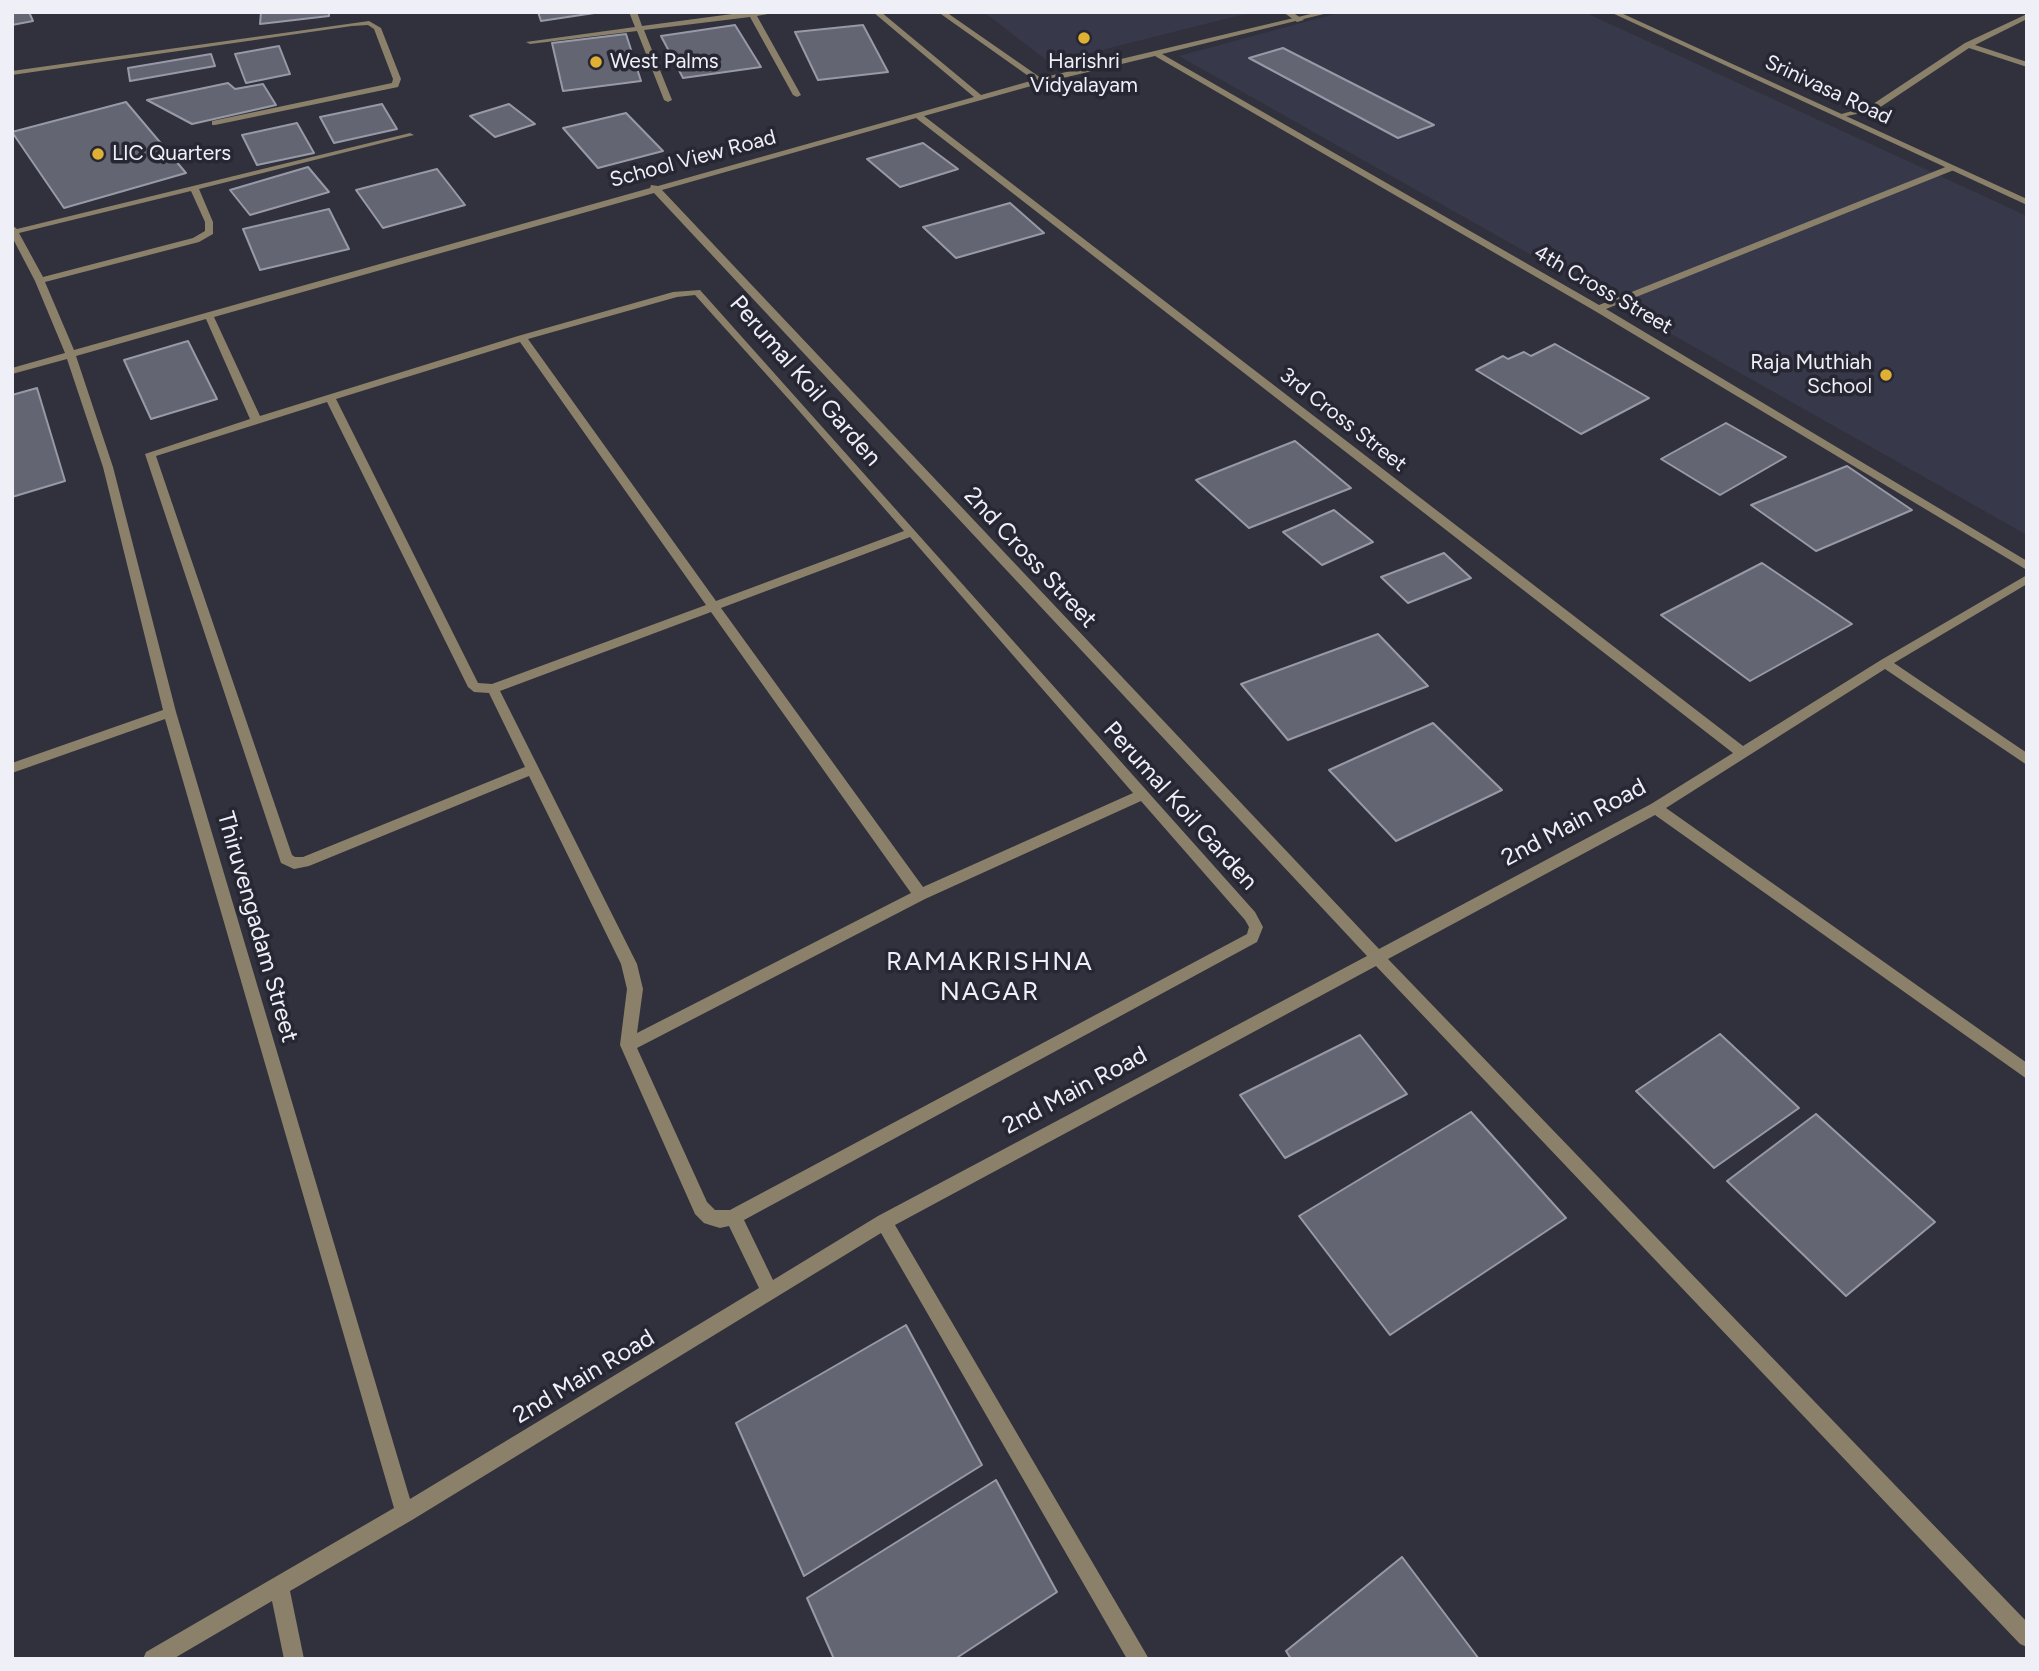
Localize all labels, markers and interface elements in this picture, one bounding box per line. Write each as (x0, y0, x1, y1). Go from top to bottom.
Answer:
marker: Harishri Vidyalayam (1076, 30, 1092, 46)
place label: West Palms (610, 49, 719, 75)
place label: Harishri Vidyalayam (1030, 49, 1138, 99)
street label: Srinivasa Road (1761, 50, 1895, 130)
marker: West Palms (588, 54, 604, 70)
street label: School View Road (607, 125, 779, 193)
place label: LIC Quarters (112, 141, 231, 167)
marker: LIC Quarters (90, 146, 106, 162)
street label: 4th Cross Street (1529, 240, 1677, 340)
street label: Perumal Koil Garden (723, 290, 887, 472)
place label: Raja Muthiah School (1750, 350, 1872, 400)
street label: 3rd Cross Street (1275, 363, 1411, 477)
marker: Raja Muthiah School (1878, 367, 1894, 383)
street label: 2nd Cross Street (958, 482, 1102, 634)
street label: Perumal Koil Garden (1097, 716, 1263, 896)
street label: 2nd Main Road (1497, 773, 1651, 873)
street label: Thiruvengadam Street (210, 808, 304, 1046)
district label: RAMAKRISHNA NAGAR (887, 946, 1093, 1007)
street label: 2nd Main Road (998, 1041, 1152, 1141)
street label: 2nd Main Road (508, 1324, 660, 1430)

